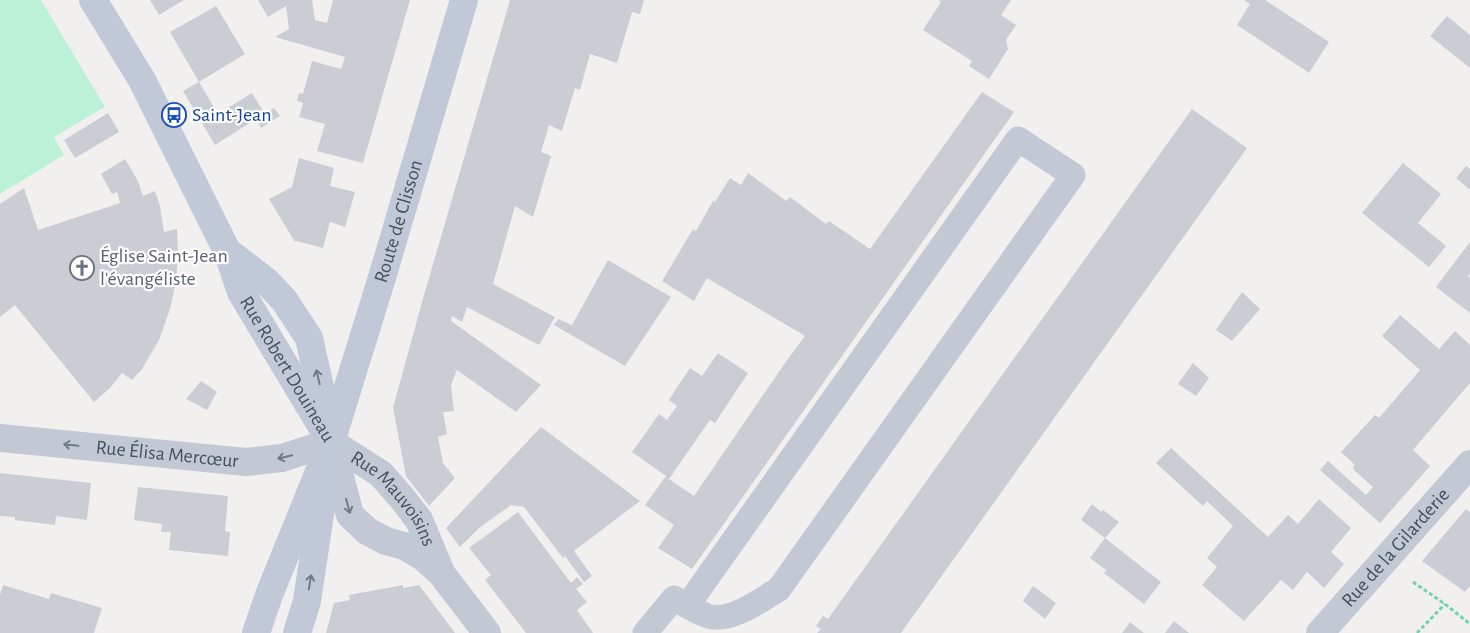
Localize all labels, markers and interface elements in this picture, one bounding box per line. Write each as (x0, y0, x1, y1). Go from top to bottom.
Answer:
bus stop icon: Saint-Jean (161, 102, 187, 128)
place label: Saint-Jean (192, 105, 271, 125)
street label: Route de Clisson (371, 158, 426, 285)
place label: Église Saint-Jean l'évangéliste (100, 245, 228, 289)
church icon: Église Saint-Jean l'évangéliste (69, 255, 95, 281)
street label: Rue Robert Douineau (236, 293, 339, 445)
one-way arrow (313, 370, 322, 386)
street label: Rue Élisa Mercœur (95, 437, 240, 471)
one-way arrow (63, 440, 79, 450)
street label: Rue Mauvoisins (347, 447, 439, 549)
one-way arrow (277, 453, 293, 462)
street label: Rue de la Gilarderie (1338, 485, 1453, 611)
one-way arrow (344, 498, 353, 514)
one-way arrow (305, 574, 315, 590)

